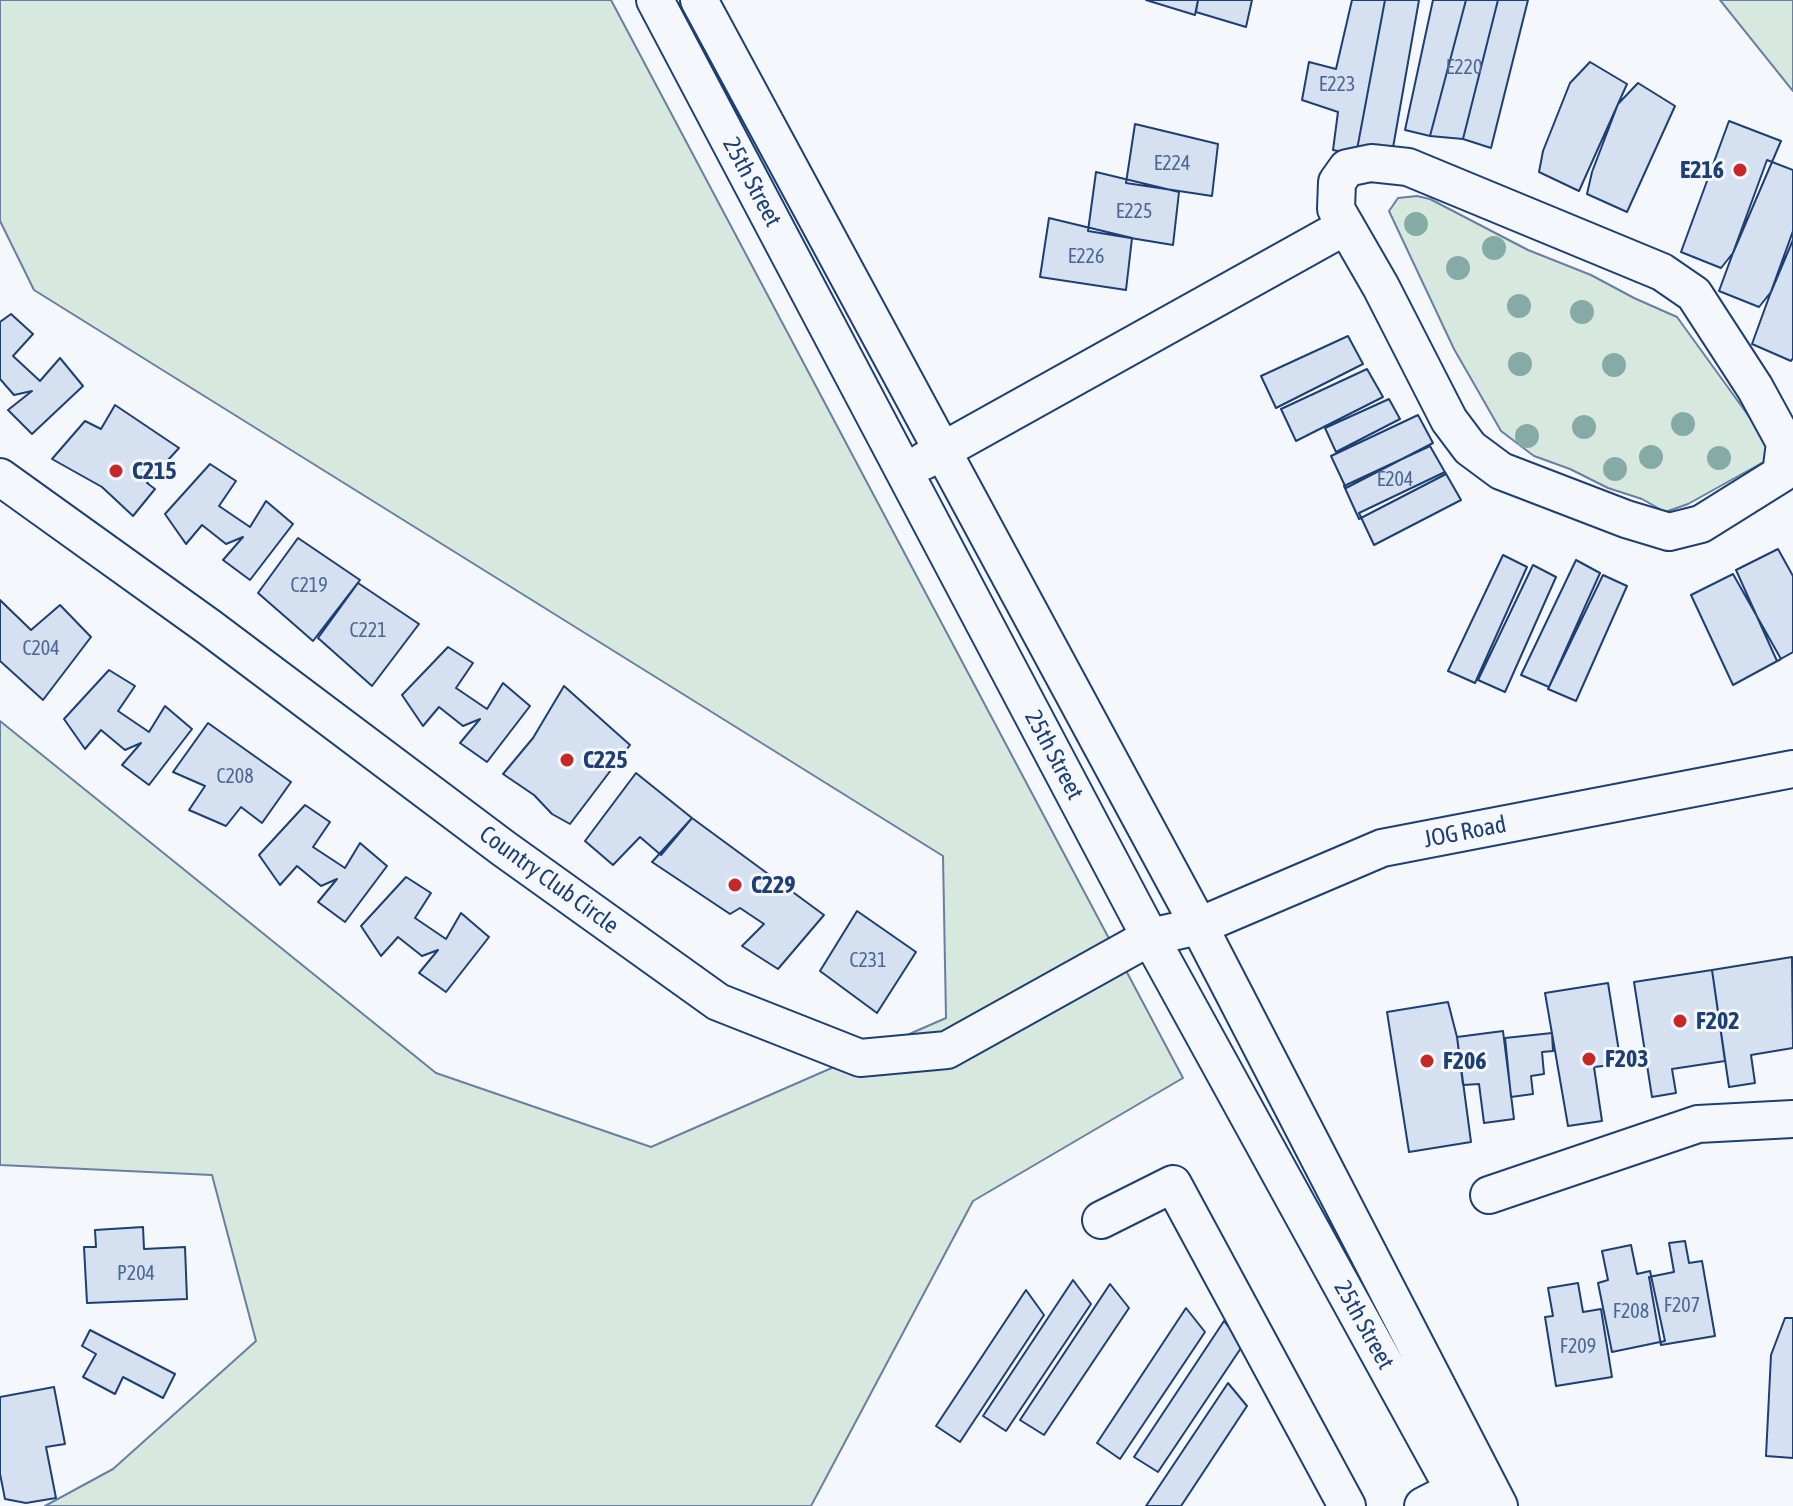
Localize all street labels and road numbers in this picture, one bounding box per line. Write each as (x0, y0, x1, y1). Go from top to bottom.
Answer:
street label: 25th Street (717, 132, 787, 232)
street label: 25th Street (1019, 705, 1089, 805)
street label: JOG Road (1421, 810, 1509, 854)
street label: Country Club Circle (474, 820, 624, 940)
street label: 25th Street (1328, 1276, 1400, 1374)

